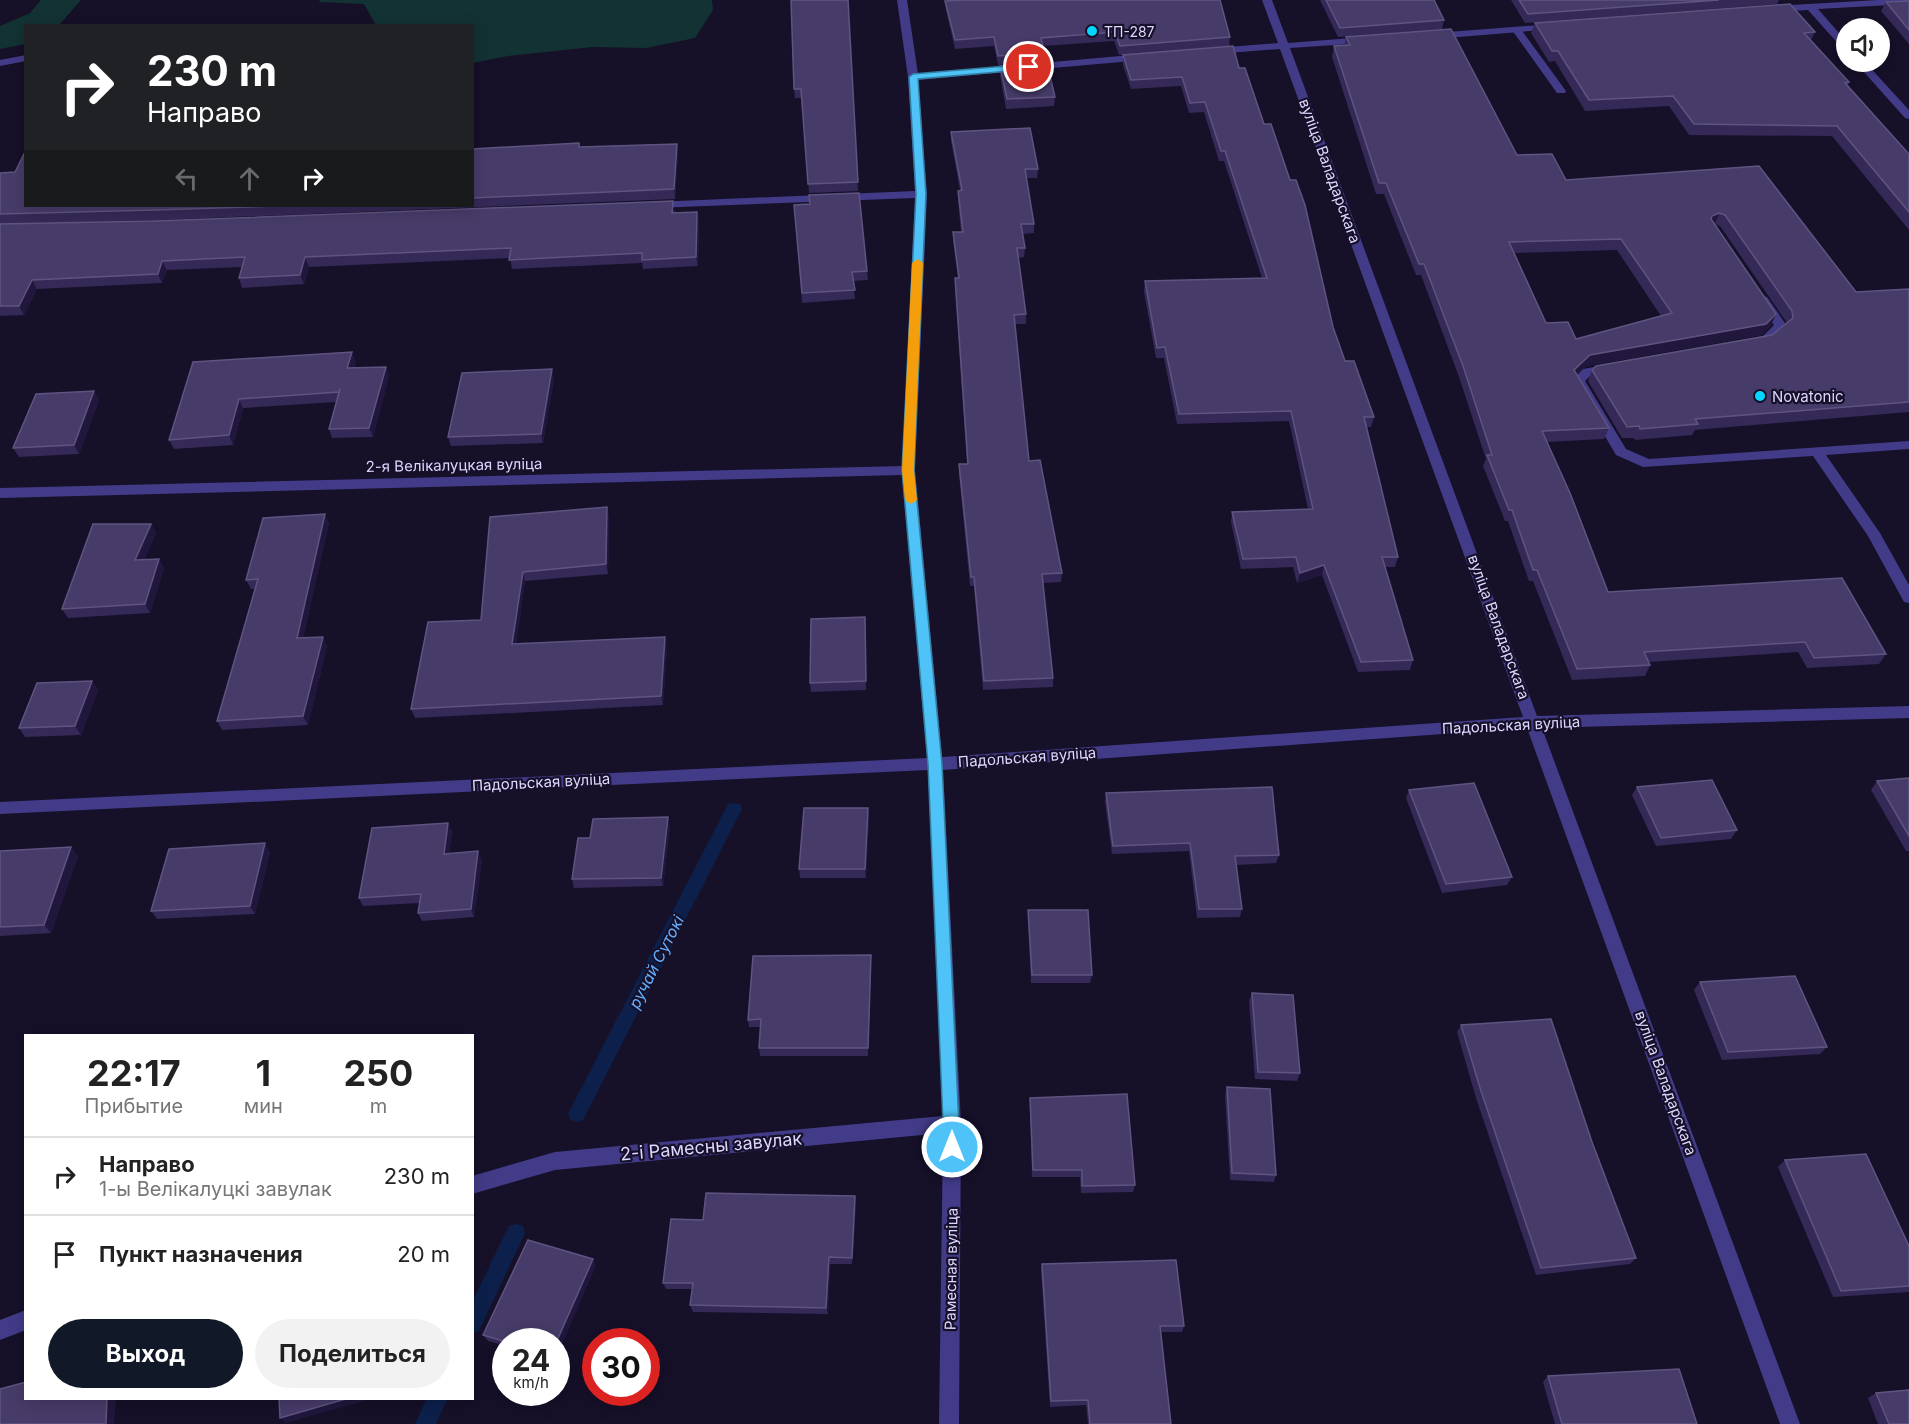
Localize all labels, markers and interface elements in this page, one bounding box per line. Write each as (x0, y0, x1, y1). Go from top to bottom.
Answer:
map controls (1836, 18, 1890, 72)
button: sound (1836, 18, 1890, 72)
place label: ТП-287 (1104, 23, 1155, 40)
marker: ТП-287 (1085, 24, 1099, 38)
pin (1003, 41, 1054, 92)
text: 230 m (147, 45, 277, 96)
icon: right (48, 48, 126, 126)
icon: arrive (1012, 50, 1045, 83)
text: Направо (147, 96, 262, 129)
street label: вуліца Валадарскага (1295, 96, 1365, 246)
icon: left (170, 162, 203, 195)
icon: ahead (233, 162, 266, 195)
icon: right (296, 162, 329, 195)
place label: Novatonic (1772, 387, 1844, 406)
marker: Novatonic (1753, 389, 1767, 403)
street label: 2-я Велікалуцкая вуліца (365, 454, 543, 476)
street label: вуліца Валадарскага (1464, 552, 1534, 702)
street label: Падольская вуліца (1441, 712, 1581, 738)
street label: Падольская вуліца (957, 743, 1097, 771)
street label: Падольская вуліца (471, 769, 611, 795)
water label: ручай Сутокі (624, 911, 689, 1013)
street label: вуліца Валадарскага (1631, 1008, 1701, 1158)
text: 22:17 (87, 1051, 181, 1095)
text: 1 (256, 1051, 271, 1095)
text: 250 (343, 1051, 413, 1095)
text: Прибытие (85, 1094, 183, 1118)
text: мин (244, 1094, 283, 1118)
text: m (370, 1094, 387, 1118)
position arrow (920, 1115, 984, 1179)
street label: 2-і Рамесны завулак (619, 1128, 803, 1164)
text: Направо (99, 1151, 195, 1177)
icon: right (48, 1160, 81, 1193)
text: 230 m (384, 1163, 450, 1189)
text: 1-ы Велікалуцкі завулак (99, 1177, 332, 1201)
street label: Рамесная вуліца (940, 1208, 962, 1330)
icon: arrive (48, 1238, 81, 1271)
text: Пункт назначения (99, 1241, 303, 1267)
text: 20 m (397, 1241, 450, 1267)
button: Выход (48, 1319, 243, 1388)
button: Поделиться (255, 1319, 450, 1388)
speed limit sign: 30 (582, 1328, 660, 1406)
text: 24 (512, 1342, 550, 1378)
text: km/h (513, 1373, 549, 1392)

